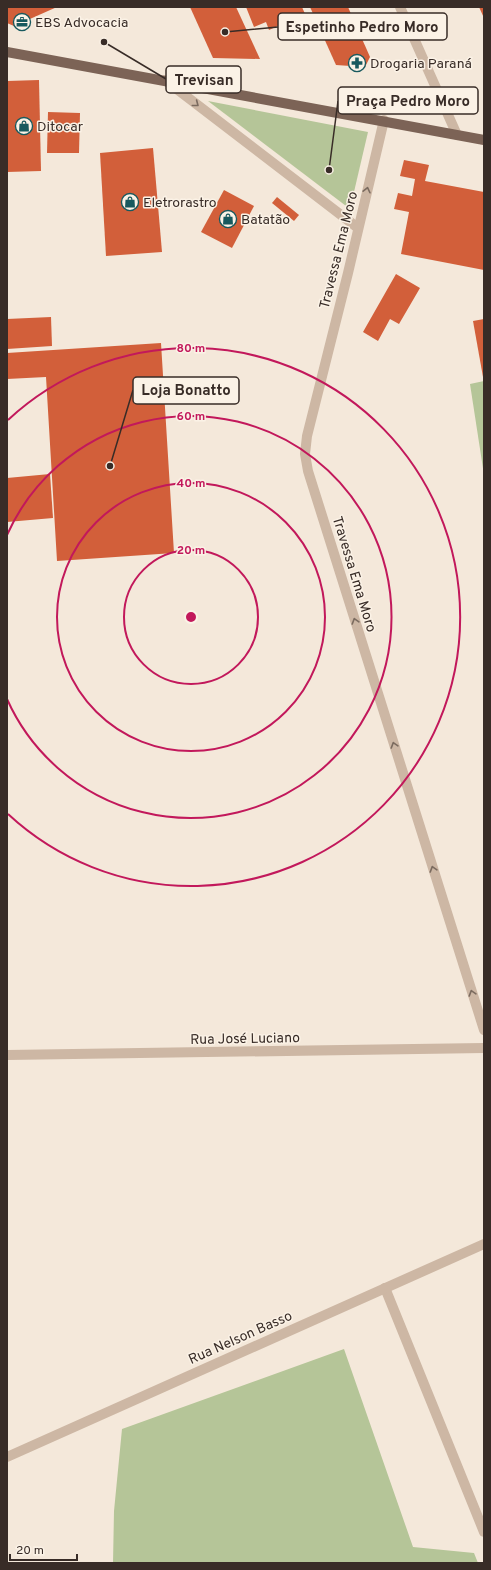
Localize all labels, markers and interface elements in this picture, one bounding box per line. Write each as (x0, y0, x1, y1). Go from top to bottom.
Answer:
office icon: EBS Advocacia (12, 12, 32, 32)
callout: Espetinho Pedro Moro (278, 13, 447, 40)
place label: EBS Advocacia (35, 15, 128, 32)
text: Espetinho Pedro Moro (285, 19, 439, 38)
pharmacy icon: Drogaria Paraná (347, 53, 367, 73)
place label: Drogaria Paraná (370, 56, 472, 73)
callout: Trevisan (166, 66, 241, 93)
text: Trevisan (174, 72, 234, 91)
callout: Praça Pedro Moro (338, 87, 478, 114)
text: Praça Pedro Moro (346, 93, 470, 112)
one-way arrow (191, 99, 198, 106)
shop icon: Ditocar (14, 116, 34, 136)
place label: Ditocar (37, 119, 84, 136)
one-way arrow (363, 187, 371, 193)
street label: Travessa Ema Moro (317, 190, 362, 311)
shop icon: Eletrorastro (120, 192, 140, 212)
place label: Eletrorastro (143, 195, 217, 212)
shop icon: Batatão (218, 209, 238, 229)
place label: Batatão (241, 212, 290, 229)
text: 80 m (177, 341, 205, 357)
callout: Loja Bonatto (133, 377, 239, 404)
text: Loja Bonatto (141, 382, 231, 401)
text: 60 m (177, 409, 205, 425)
text: 40 m (176, 476, 206, 492)
street label: Travessa Ema Moro (328, 514, 379, 635)
text: 20 m (177, 543, 205, 559)
centre of rings (184, 610, 198, 624)
one-way arrow (351, 617, 360, 624)
one-way arrow (390, 741, 399, 748)
one-way arrow (429, 865, 438, 872)
one-way arrow (468, 989, 477, 996)
street label: Rua José Luciano (190, 1030, 300, 1049)
street label: Rua Nelson Basso (186, 1308, 295, 1369)
scale bar (10, 1536, 77, 1562)
text: 20 m (16, 1543, 44, 1559)

